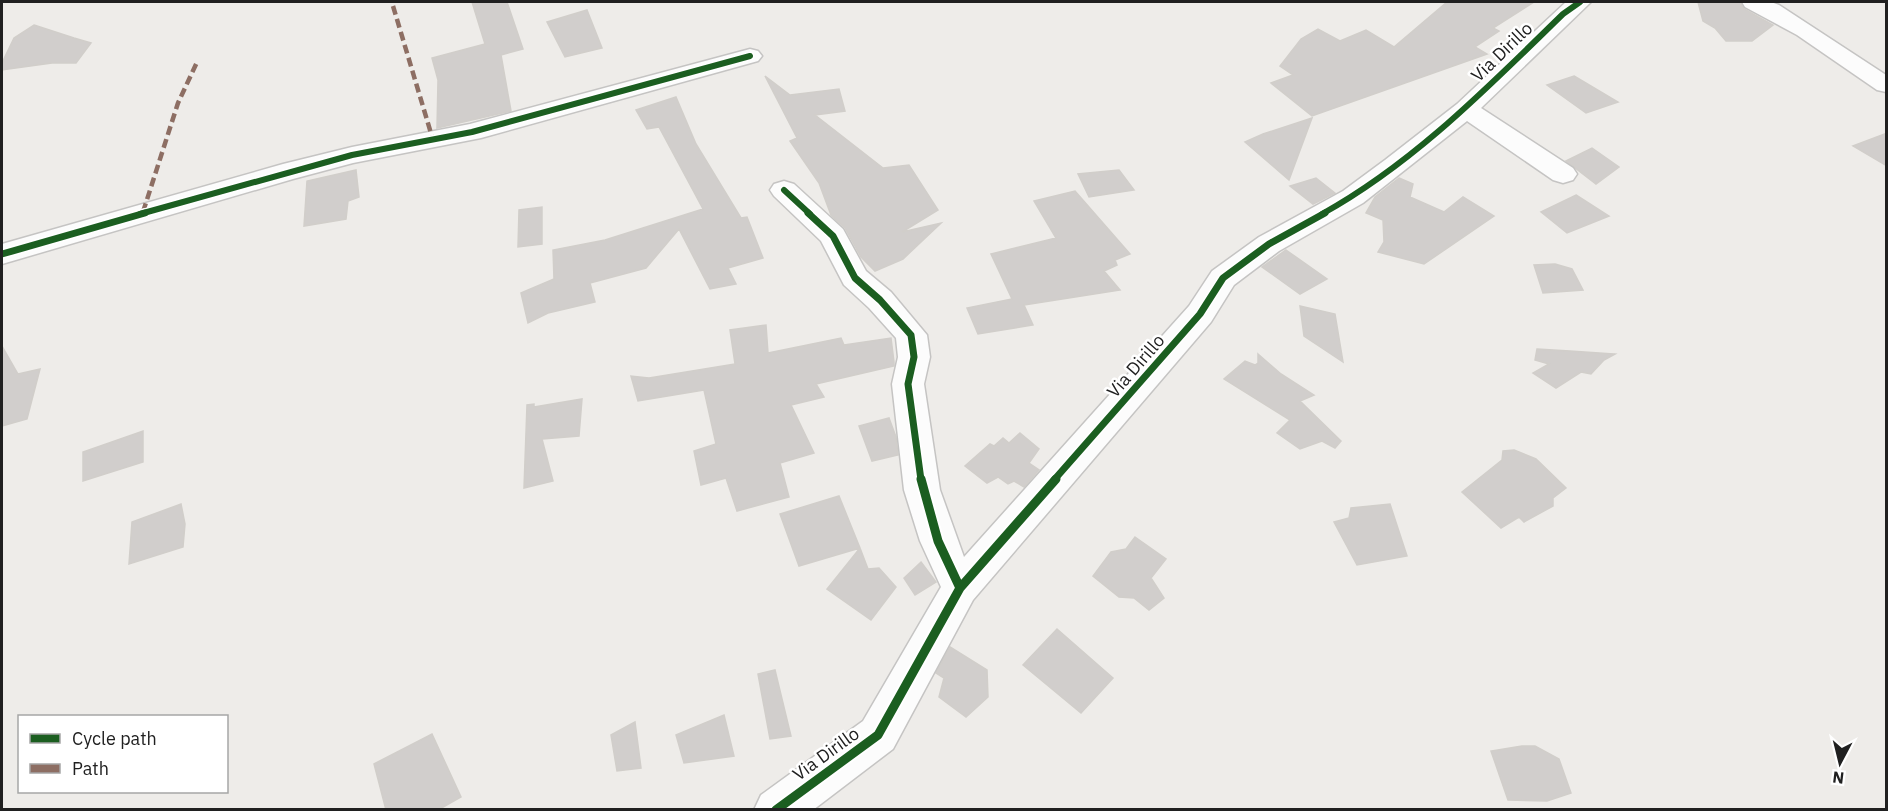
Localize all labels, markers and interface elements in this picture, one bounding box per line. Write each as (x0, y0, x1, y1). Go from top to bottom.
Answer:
street label: Via Dirillo (1466, 17, 1537, 87)
street label: Via Dirillo (1102, 329, 1169, 402)
legend (18, 715, 228, 793)
street label: Via Dirillo (788, 722, 864, 785)
text: Cycle path (72, 727, 157, 750)
north arrow (1810, 733, 1870, 793)
text: Path (72, 757, 109, 780)
text: N (1831, 767, 1845, 789)

